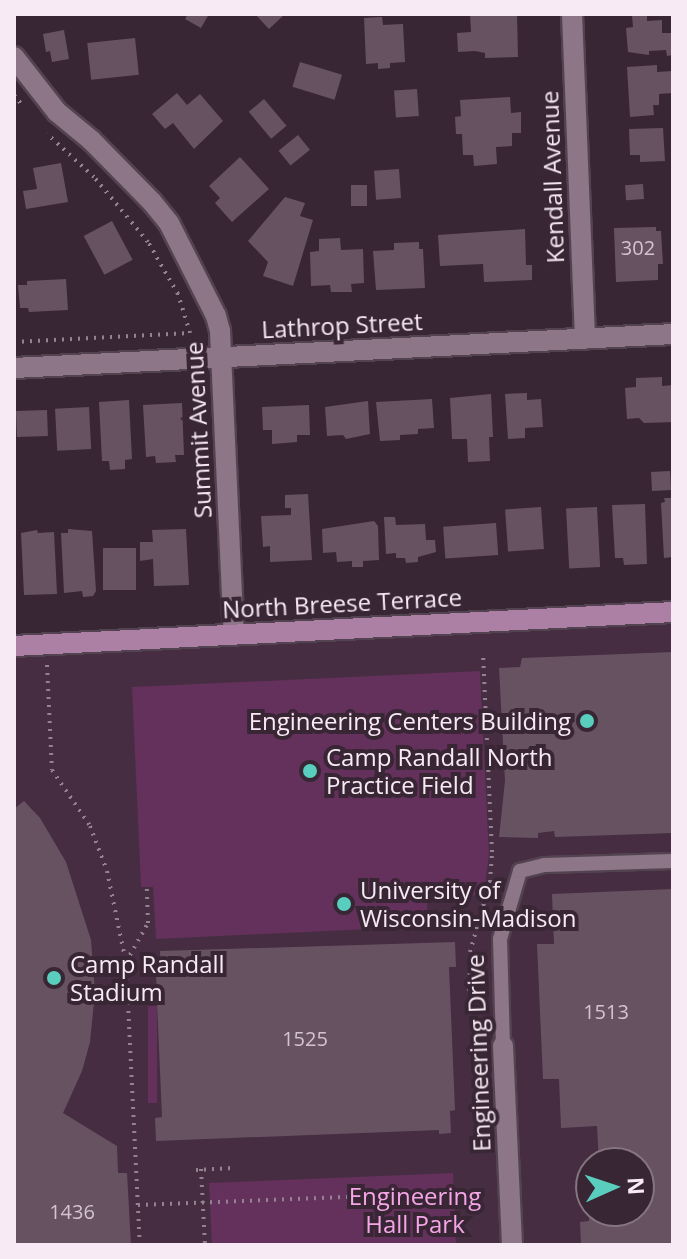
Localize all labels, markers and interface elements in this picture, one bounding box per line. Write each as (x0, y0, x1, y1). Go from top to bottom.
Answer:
street label: Kendall Avenue (535, 90, 569, 264)
house number: 302 (621, 235, 655, 259)
street label: Lathrop Street (261, 306, 423, 344)
street label: Summit Avenue (179, 341, 217, 519)
street label: North Breese Terrace (221, 582, 463, 624)
place label: Engineering Centers Building (249, 707, 571, 735)
marker: Engineering Centers Building (578, 712, 596, 730)
place label: Camp Randall North Practice Field (326, 743, 552, 799)
marker: Camp Randall North Practice Field (301, 762, 319, 780)
place label: University of Wisconsin-Madison (360, 876, 577, 932)
marker: University of Wisconsin-Madison (335, 895, 353, 913)
place label: Camp Randall Stadium (70, 950, 225, 1006)
street label: Engineering Drive (460, 954, 496, 1152)
marker: Camp Randall Stadium (45, 969, 63, 987)
house number: 1513 (583, 999, 629, 1023)
house number: 1525 (282, 1026, 328, 1050)
north arrow (575, 1147, 655, 1227)
text: N (622, 1176, 652, 1196)
park label: Engineering Hall Park (349, 1182, 481, 1238)
house number: 1436 (49, 1199, 95, 1223)

